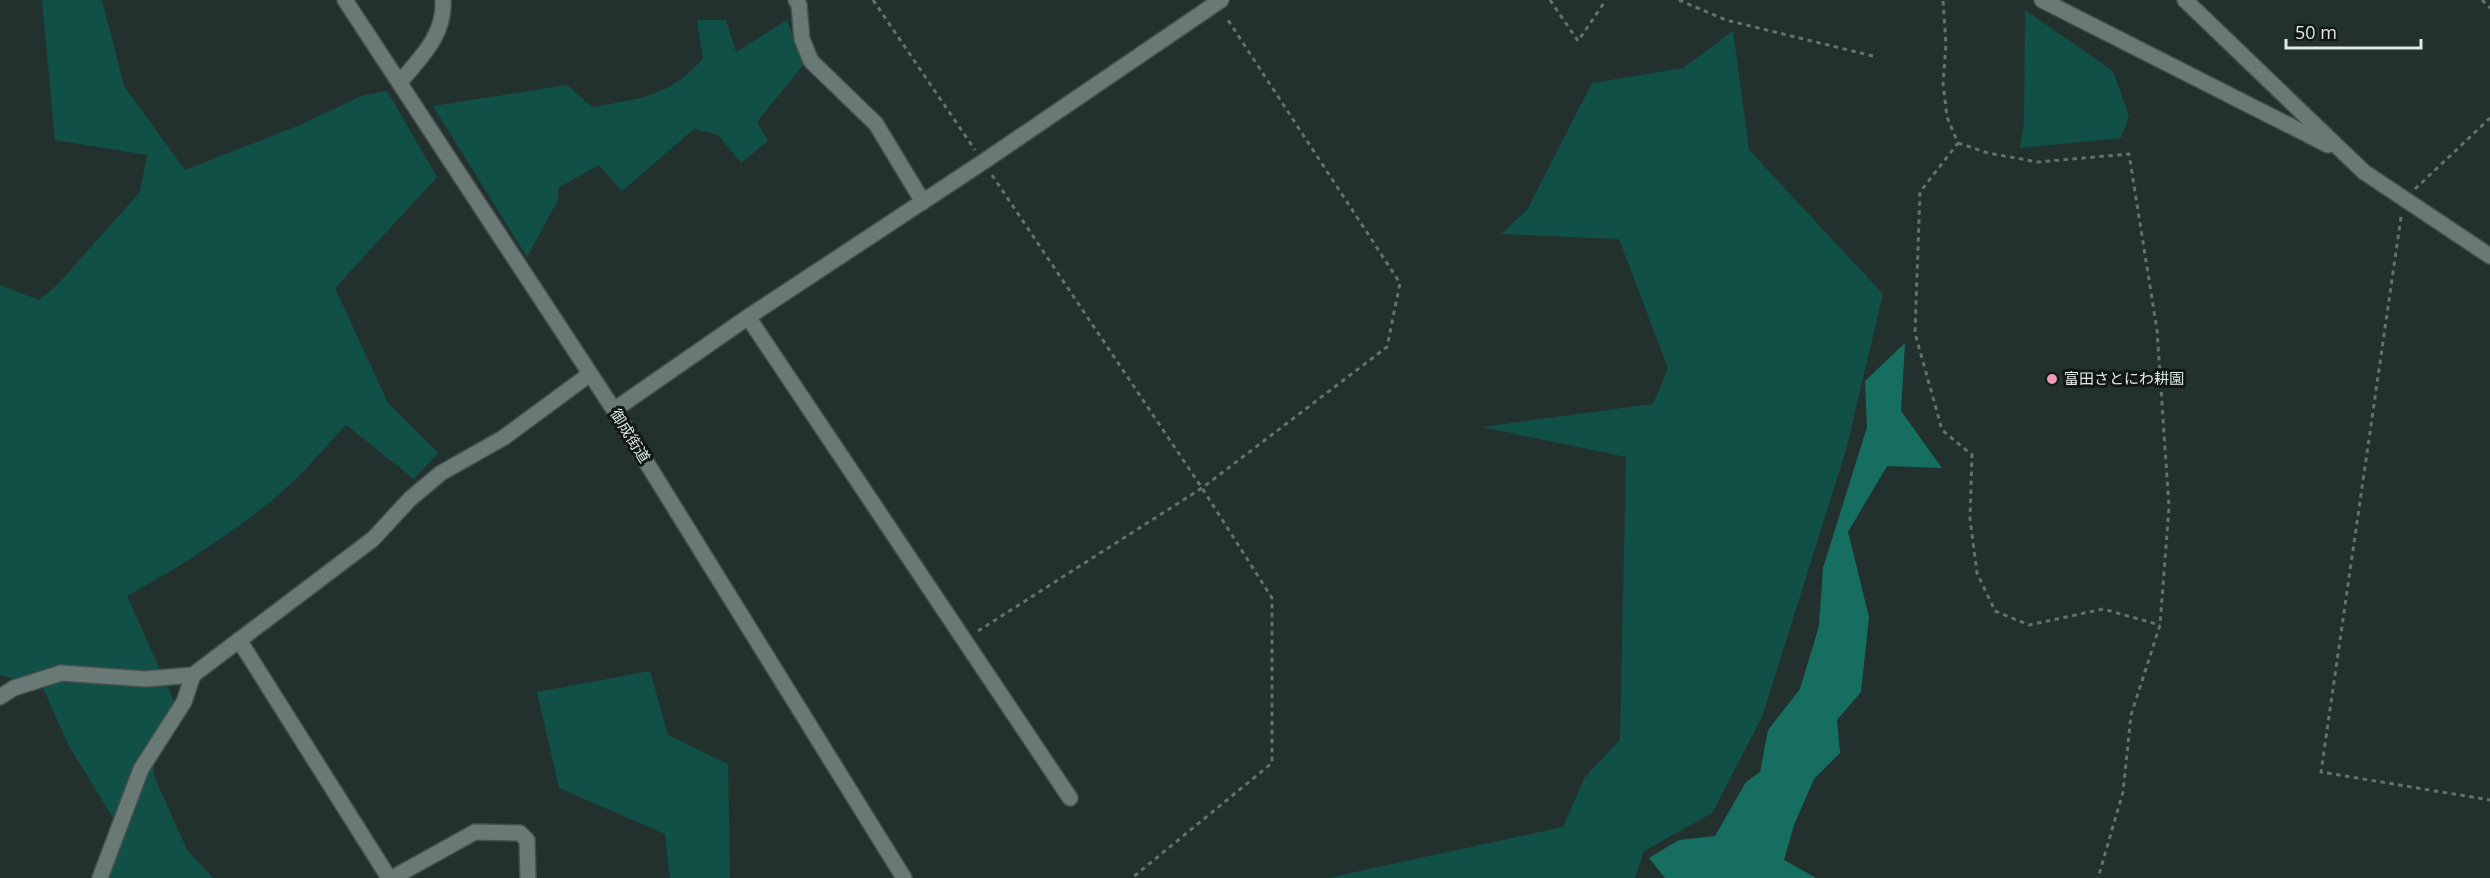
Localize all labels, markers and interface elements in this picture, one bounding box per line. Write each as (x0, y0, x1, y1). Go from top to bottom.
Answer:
scale bar (2286, 12, 2421, 50)
text: 50 m (2295, 20, 2337, 44)
place label: 富田さとにわ耕園 (2064, 368, 2184, 388)
marker: 富田さとにわ耕園 (2045, 372, 2059, 386)
street label: 御成街道 (606, 405, 655, 466)

